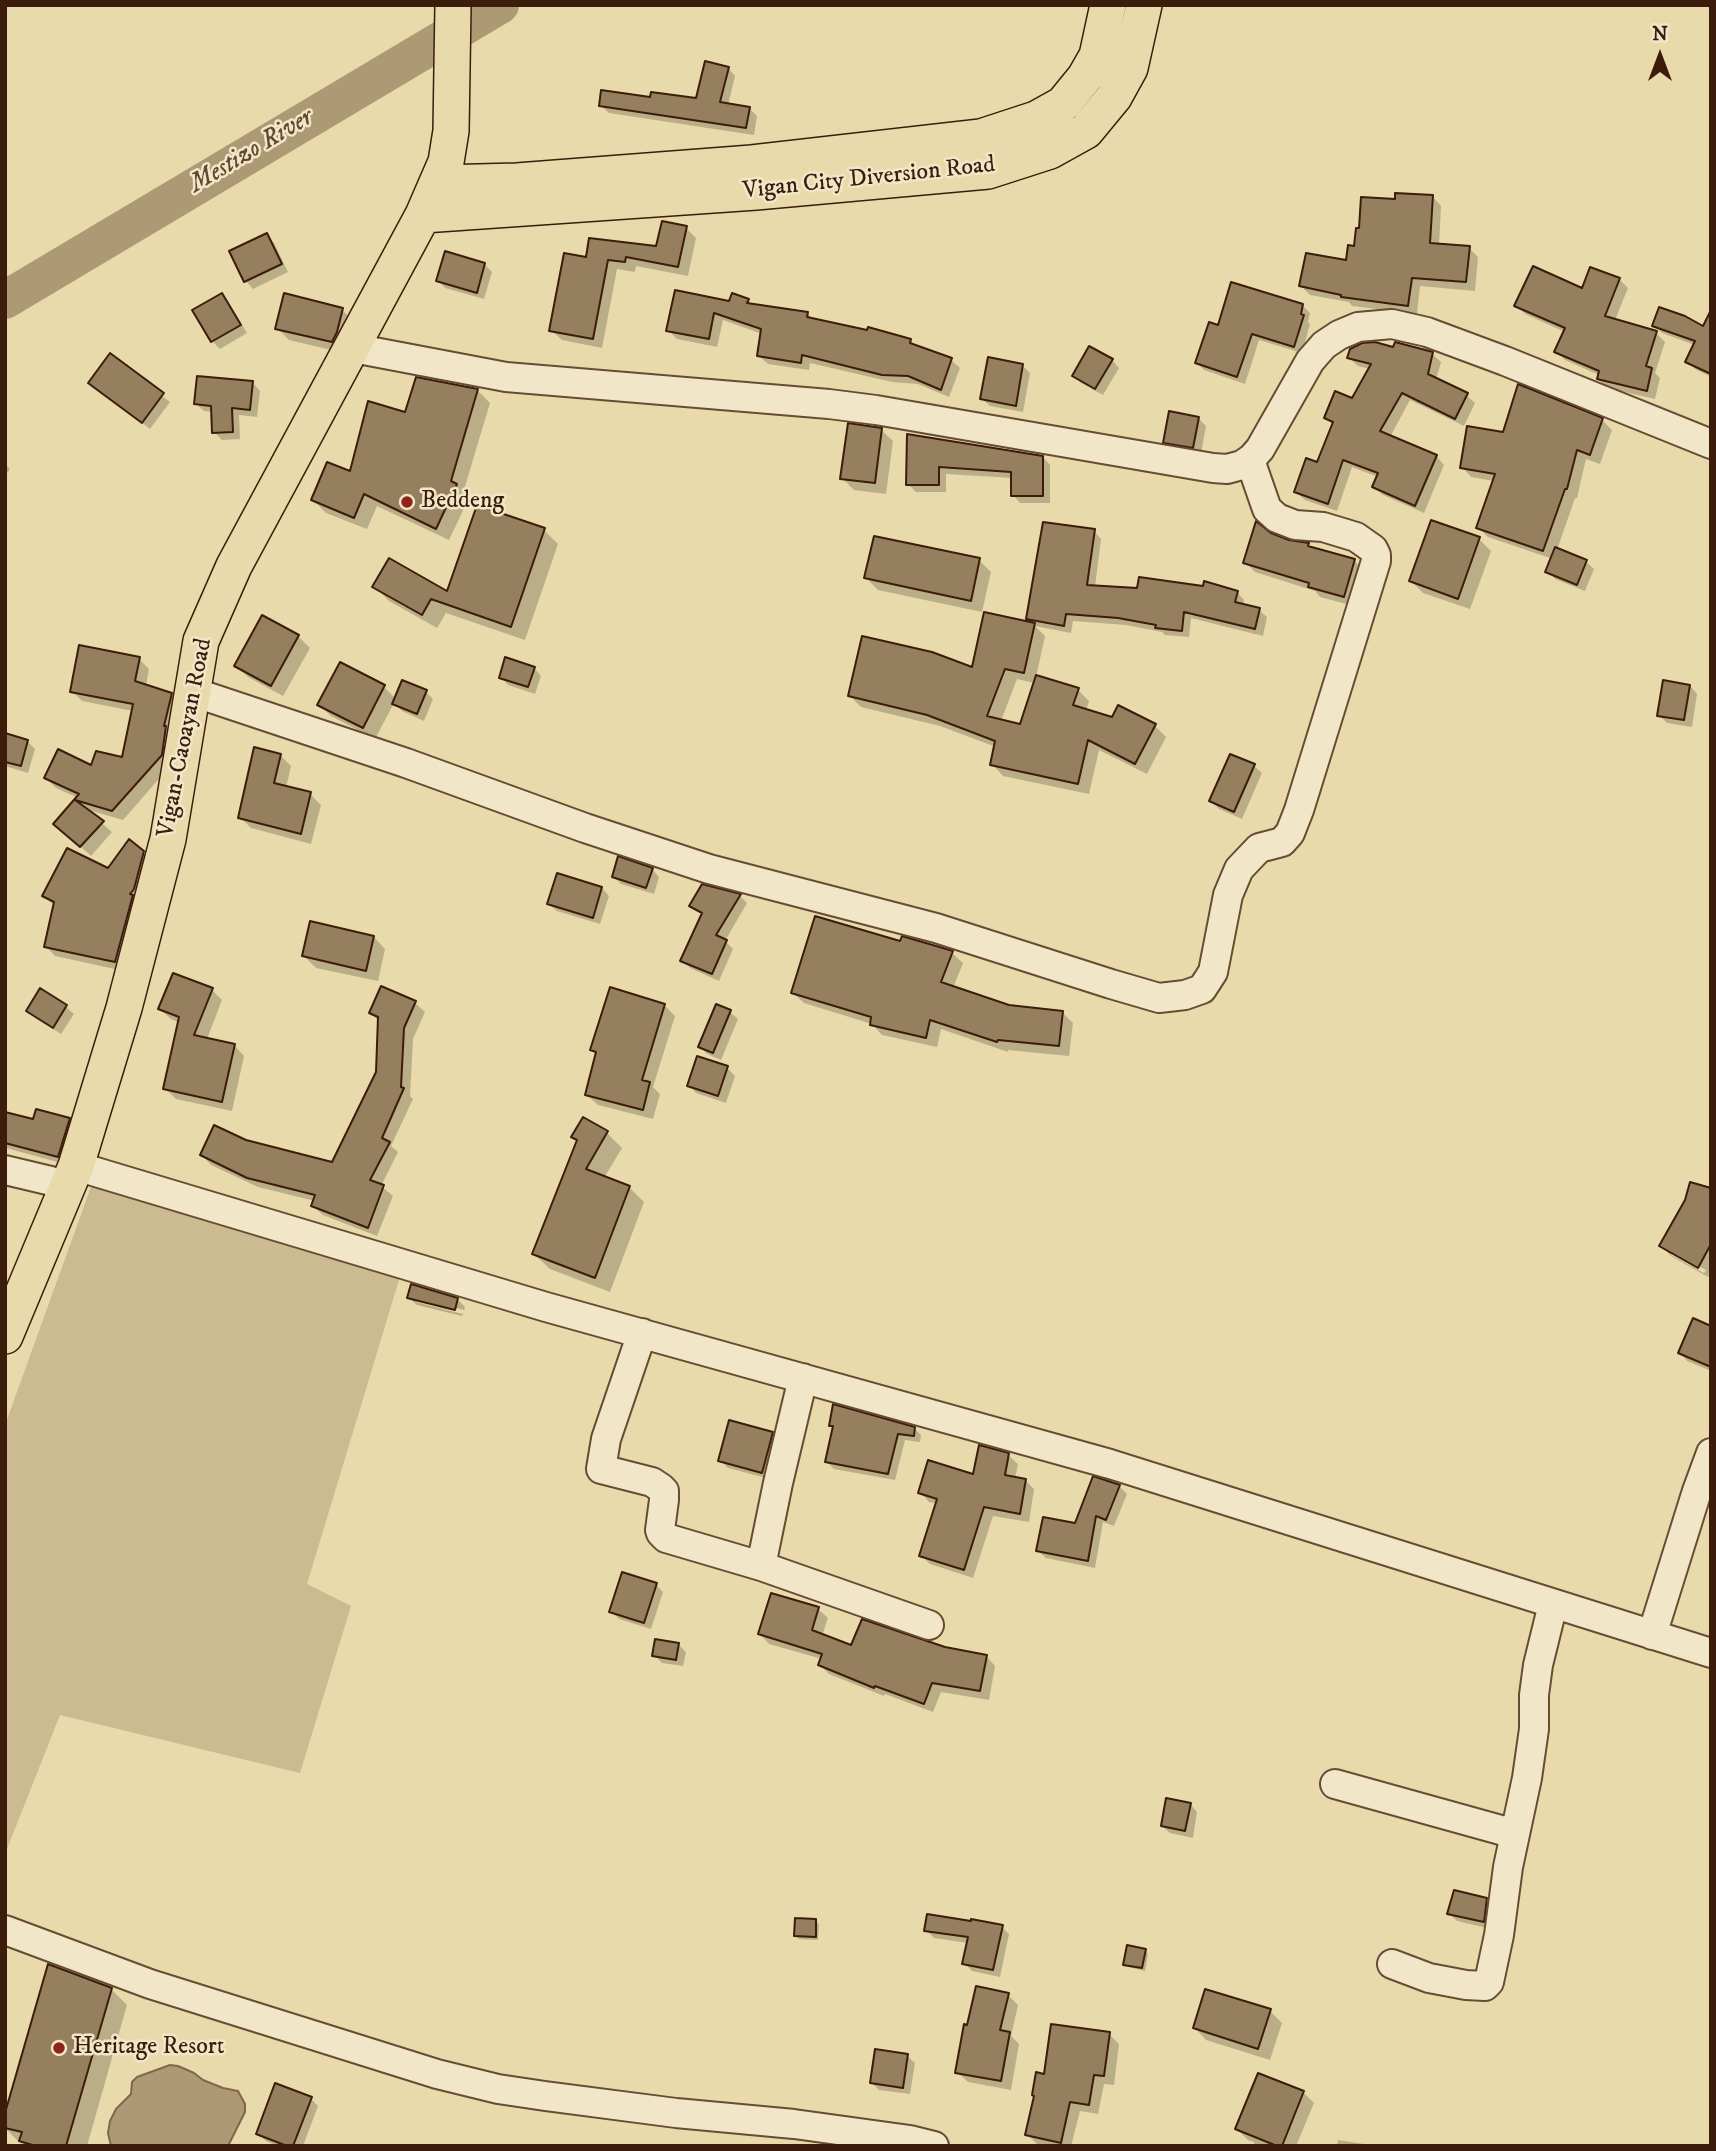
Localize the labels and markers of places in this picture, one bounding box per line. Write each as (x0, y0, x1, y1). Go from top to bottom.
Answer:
place label: Beddeng (421, 488, 504, 516)
marker: Beddeng (399, 494, 415, 510)
place label: Heritage Resort (73, 2034, 224, 2062)
marker: Heritage Resort (51, 2040, 67, 2056)

